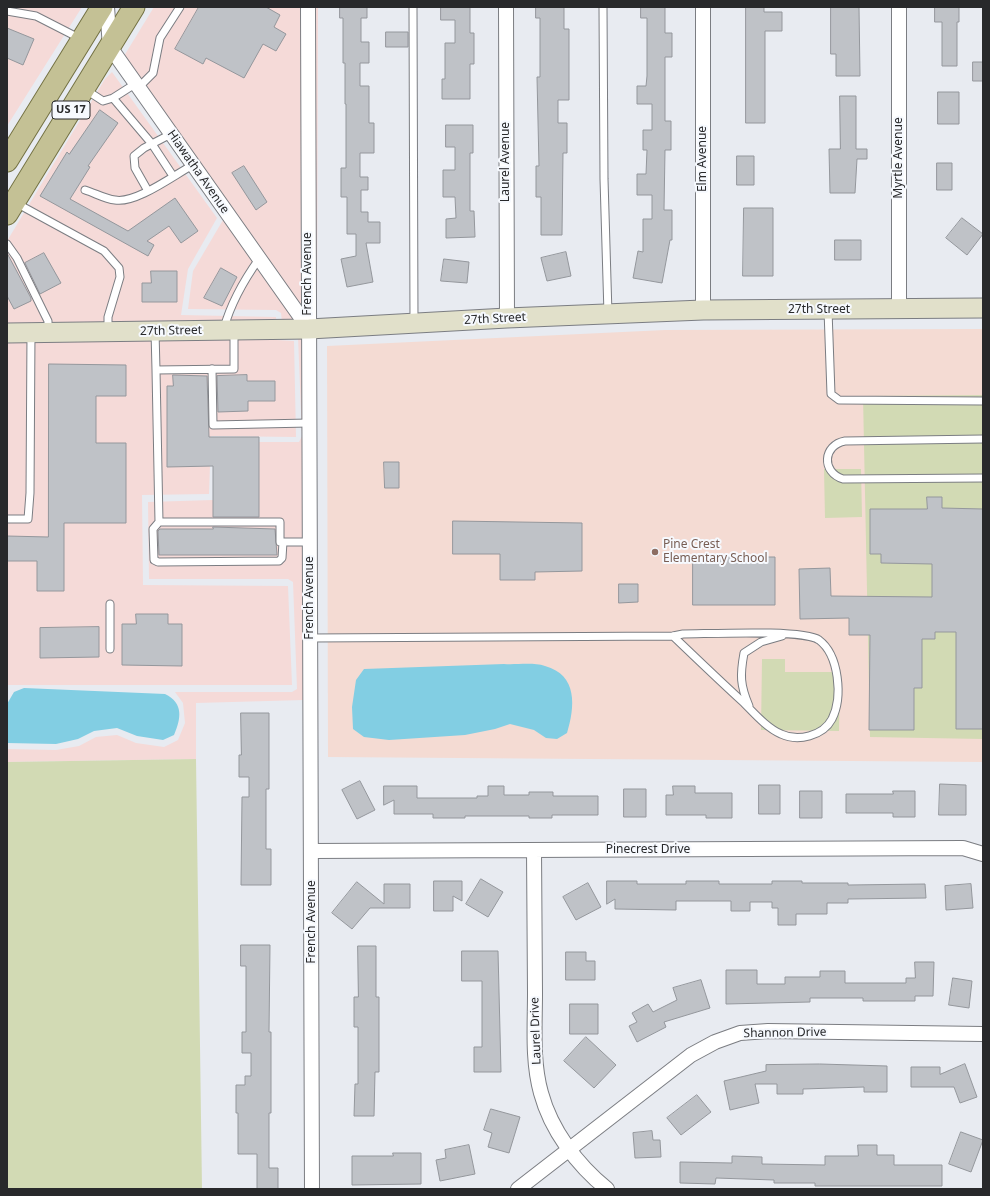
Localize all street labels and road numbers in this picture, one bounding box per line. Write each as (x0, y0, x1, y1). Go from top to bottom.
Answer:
road number: US 17 (52, 101, 90, 119)
street label: Myrtle Avenue (892, 117, 906, 199)
street label: Laurel Avenue (499, 122, 513, 202)
street label: Elm Avenue (696, 126, 710, 192)
street label: Hiawatha Avenue (164, 127, 232, 217)
street label: French Avenue (301, 232, 315, 316)
street label: 27th Street (788, 303, 850, 317)
street label: 27th Street (464, 310, 526, 328)
street label: 27th Street (140, 323, 202, 339)
street label: French Avenue (303, 556, 317, 640)
street label: Pinecrest Drive (606, 843, 690, 857)
street label: French Avenue (305, 880, 319, 964)
street label: Laurel Drive (528, 997, 544, 1065)
street label: Shannon Drive (743, 1025, 827, 1041)

